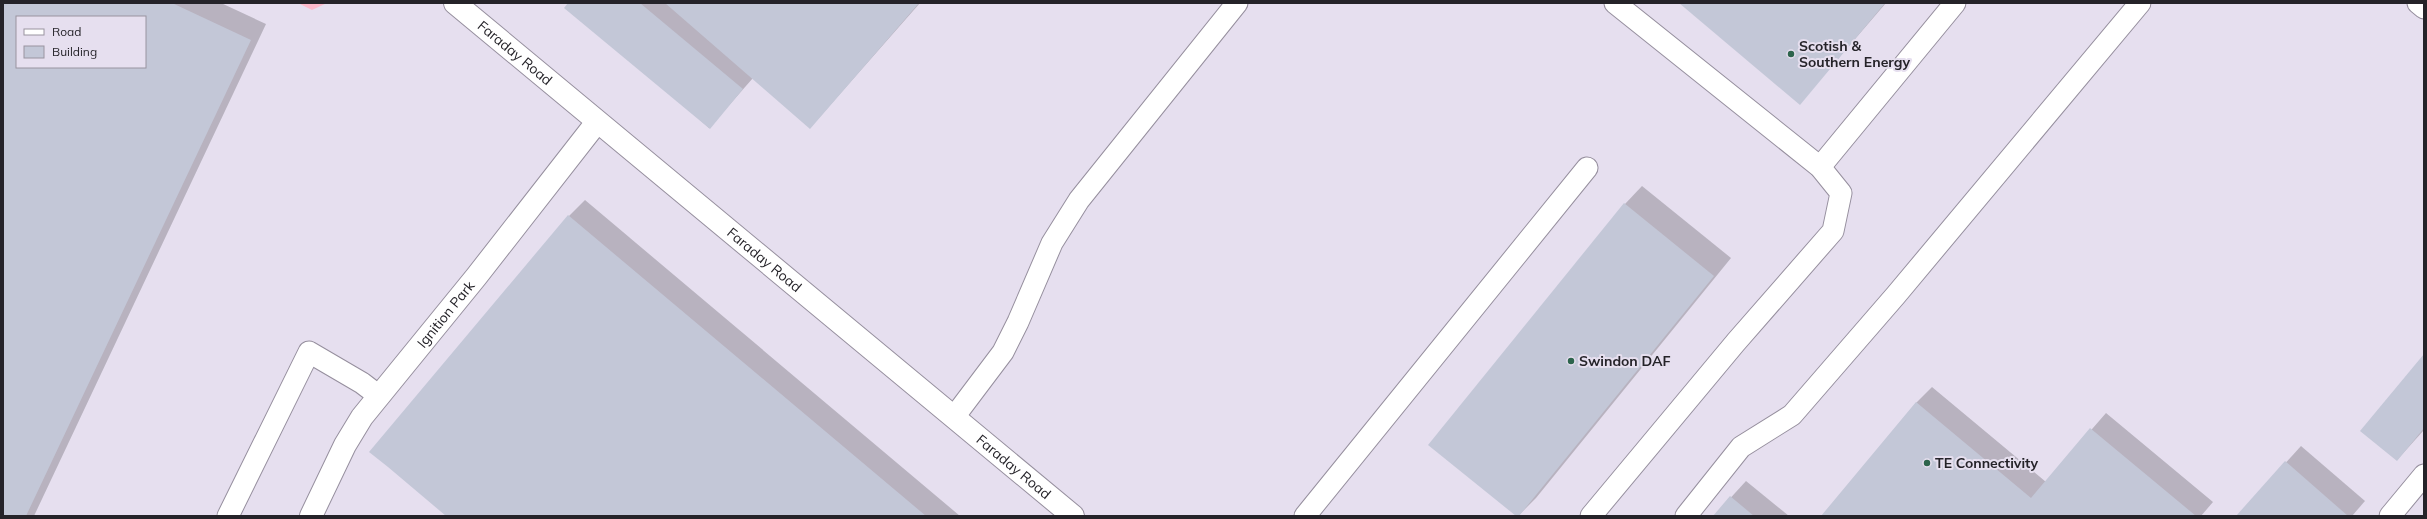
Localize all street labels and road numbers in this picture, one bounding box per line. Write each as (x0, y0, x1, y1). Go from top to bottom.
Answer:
street label: Faraday Road (474, 17, 556, 89)
street label: Faraday Road (723, 224, 805, 296)
street label: Ignition Park (413, 276, 479, 351)
street label: Faraday Road (973, 431, 1055, 503)

